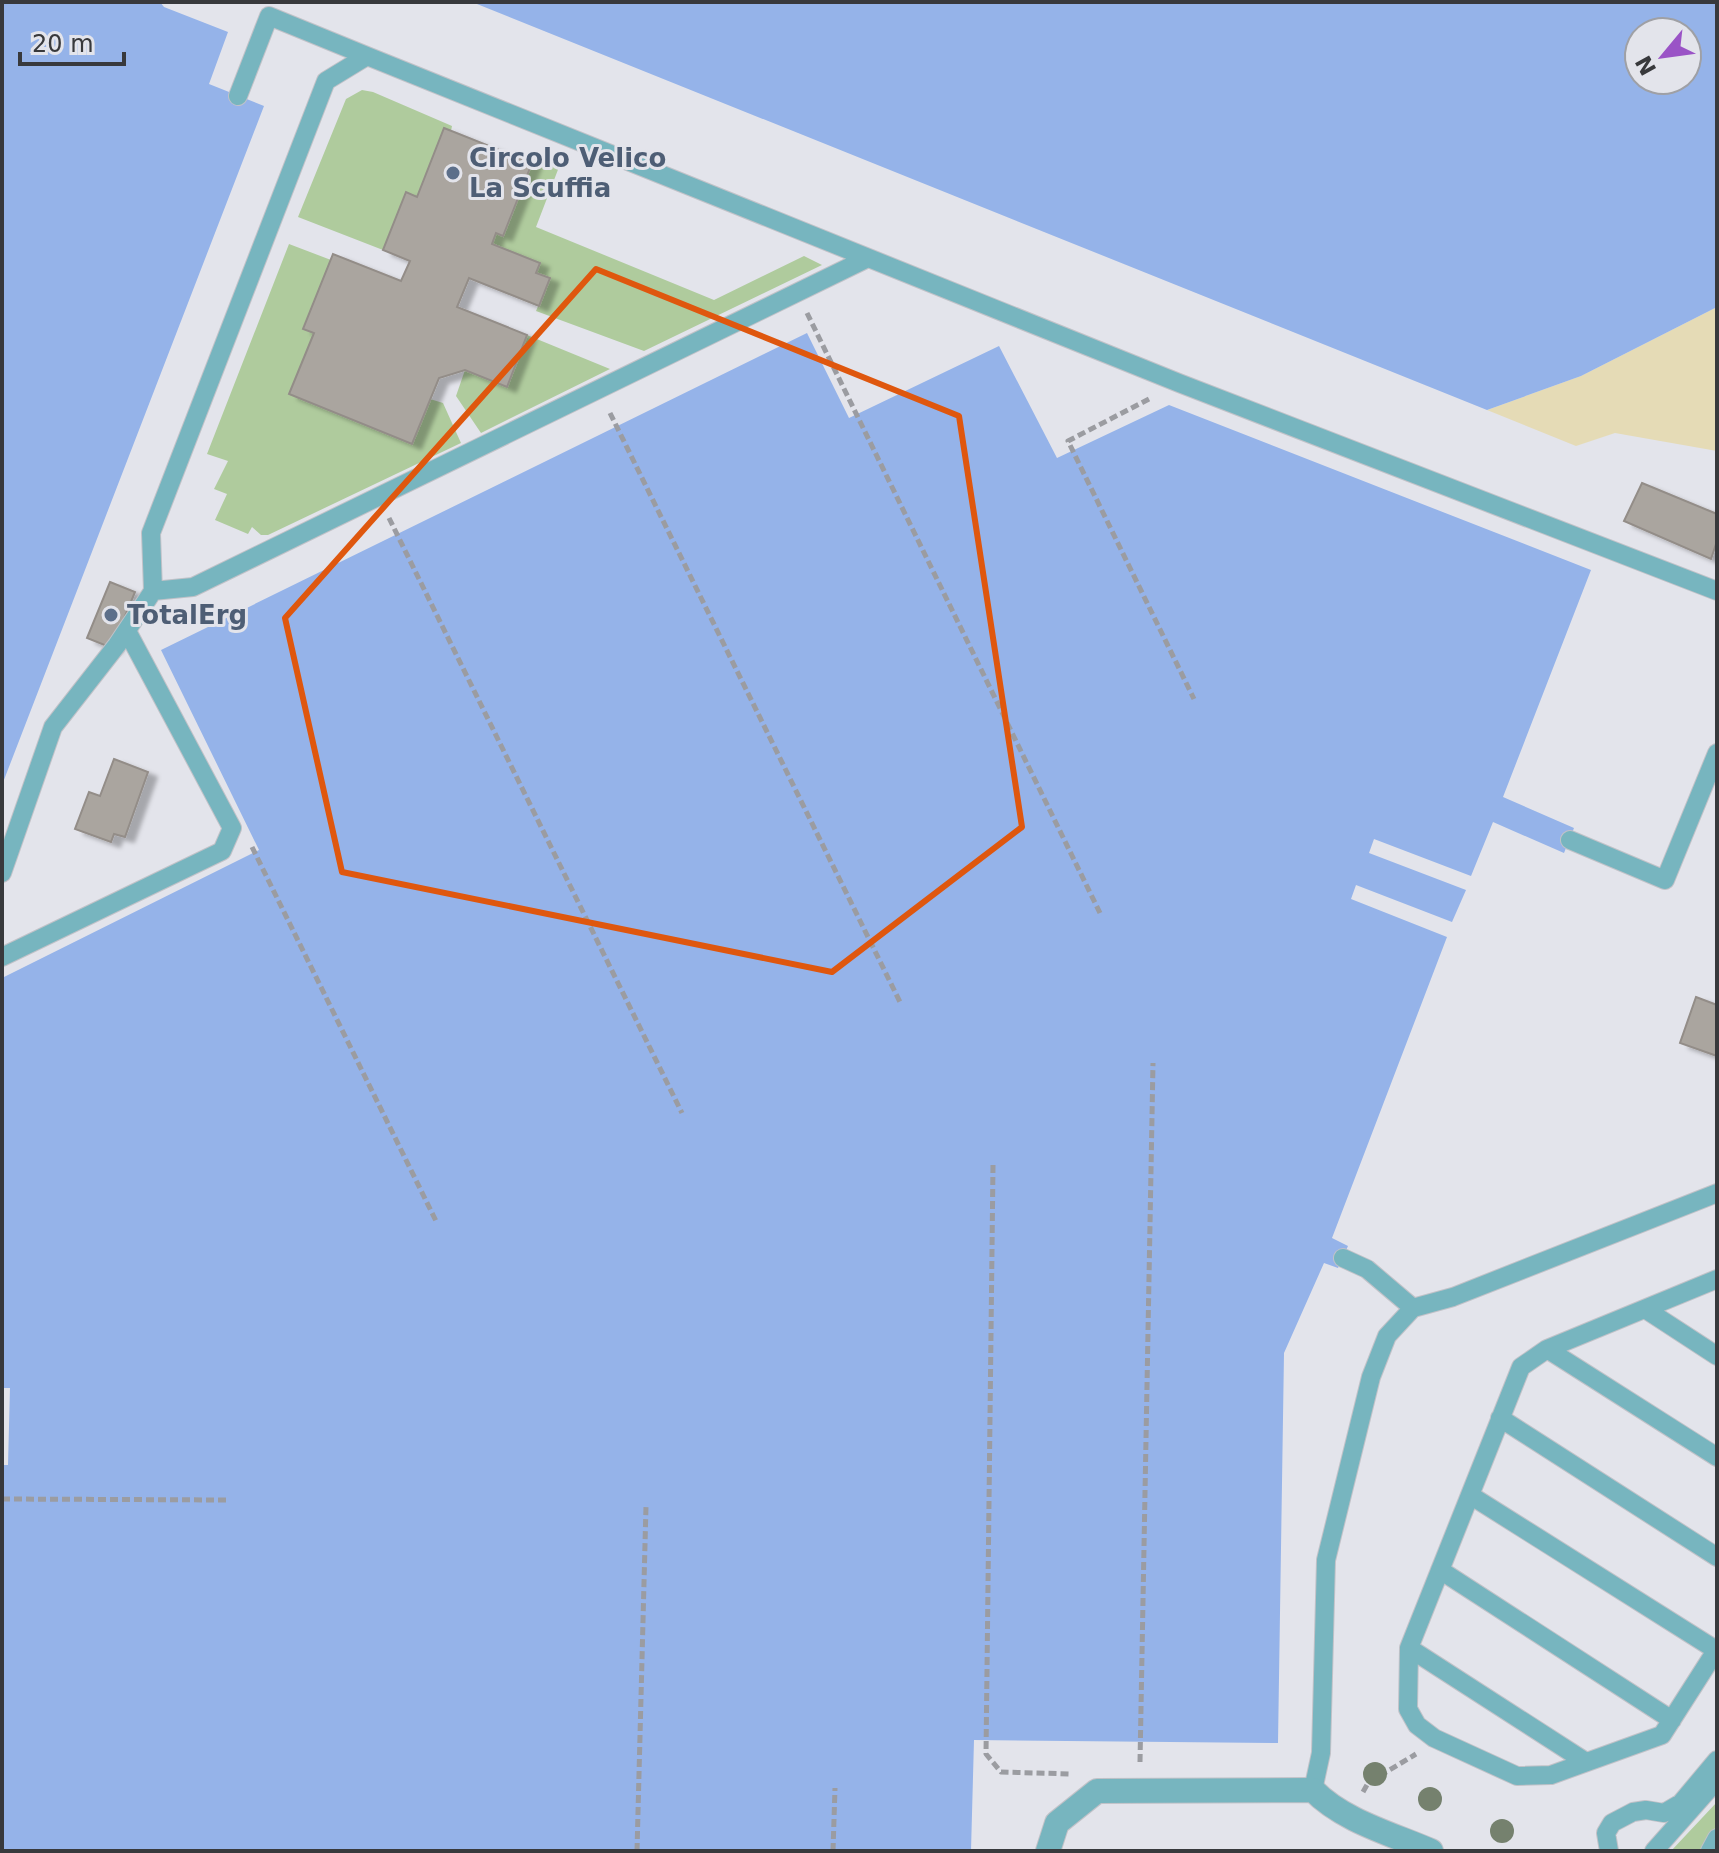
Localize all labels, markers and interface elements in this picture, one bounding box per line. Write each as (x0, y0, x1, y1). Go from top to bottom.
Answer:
scale bar (20, 16, 124, 66)
north arrow (1623, 16, 1703, 96)
text: 20 m (32, 30, 94, 58)
text: N (1631, 51, 1661, 80)
place label: Circolo Velico La Scuffia (469, 143, 666, 203)
marker: Circolo Velico La Scuffia (444, 164, 462, 182)
place label: TotalErg (127, 600, 247, 630)
marker: TotalErg (102, 606, 120, 624)

